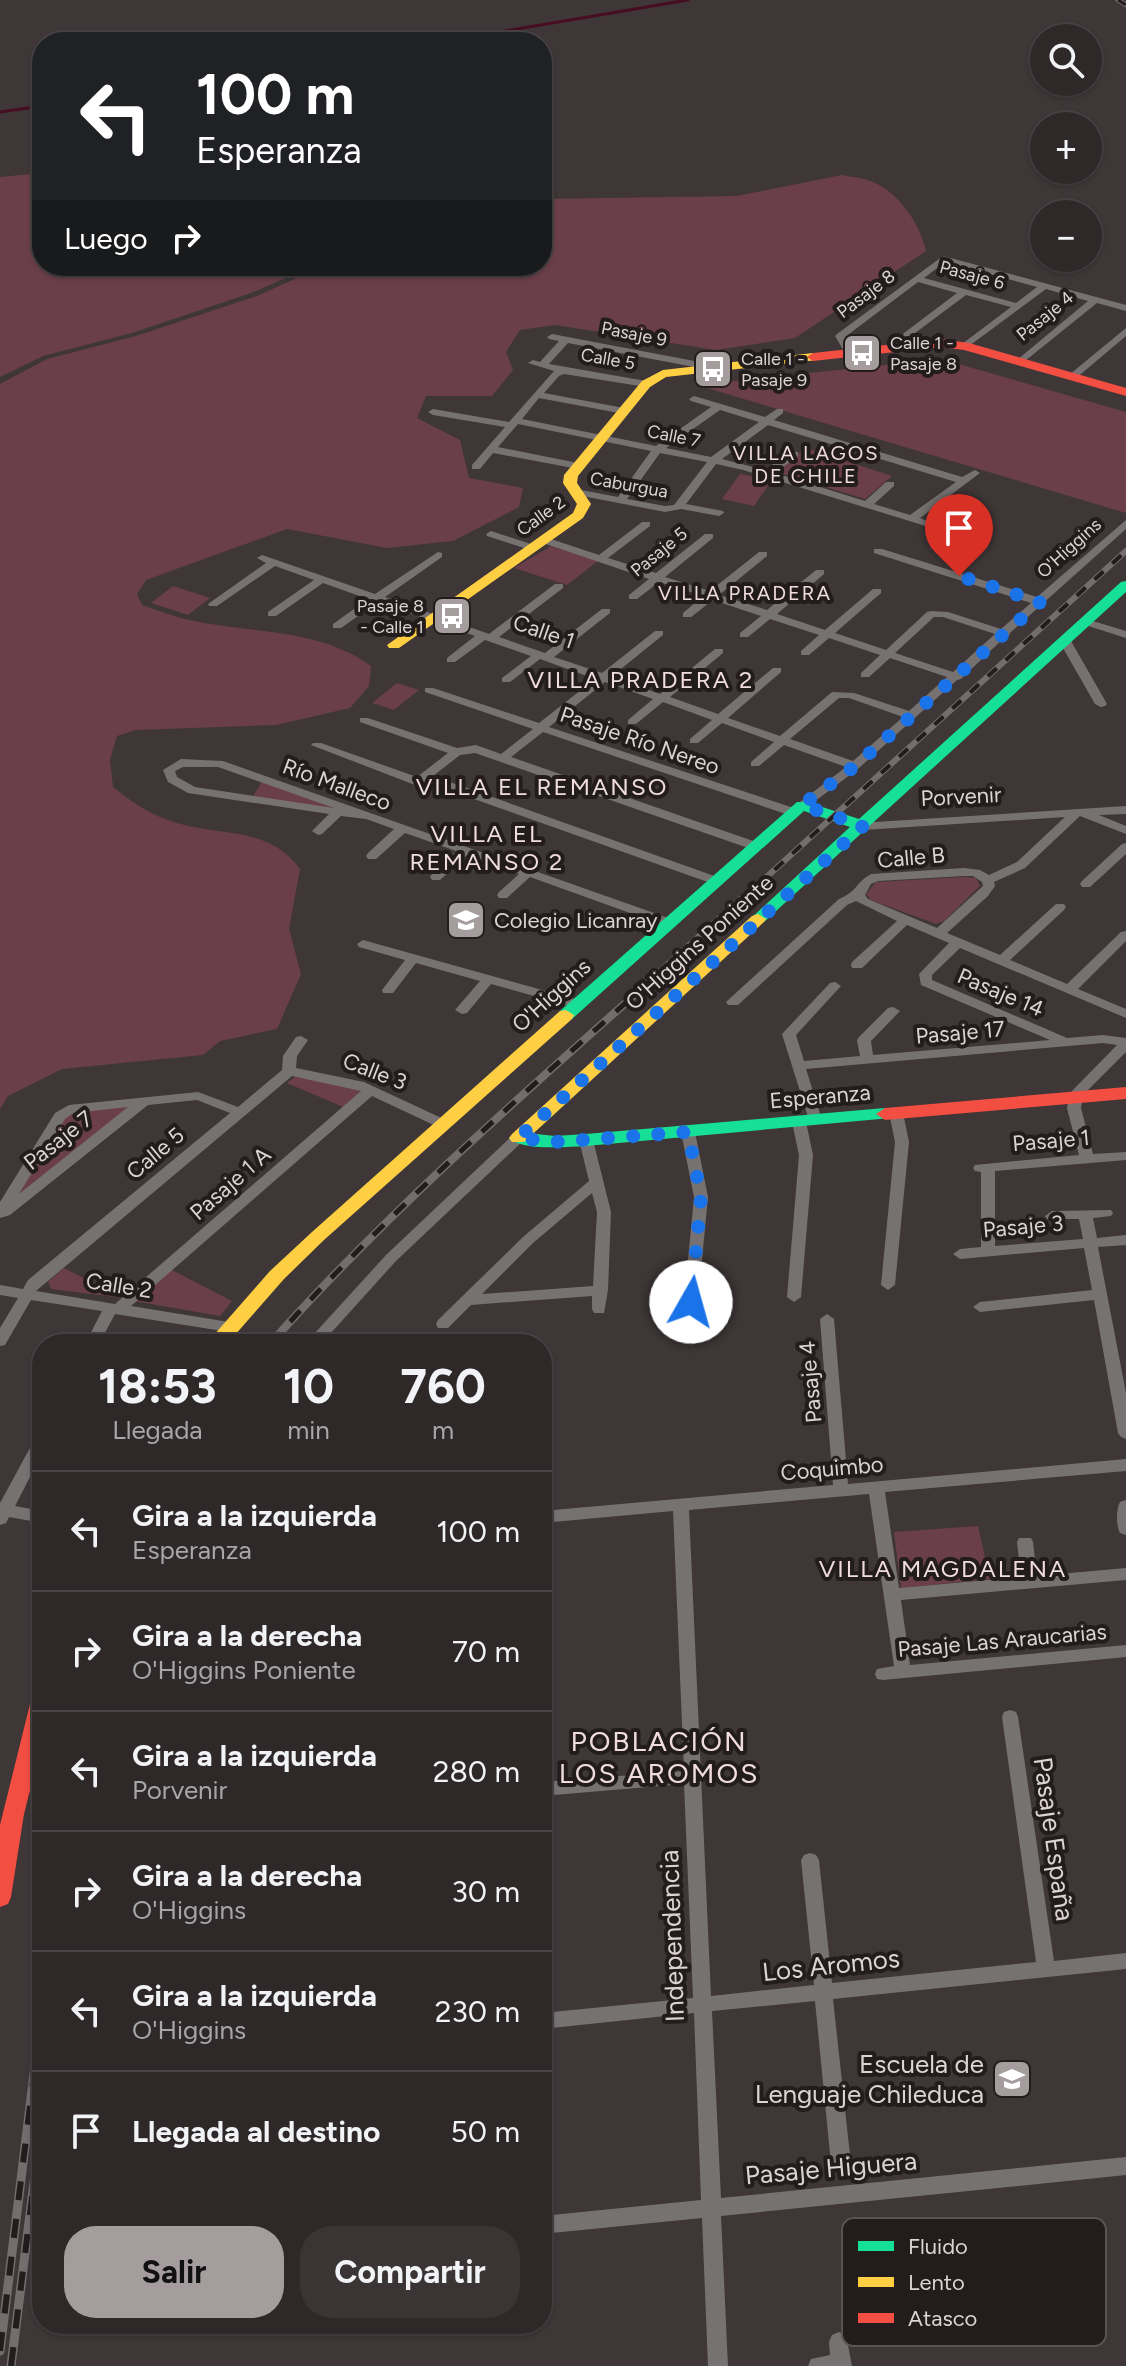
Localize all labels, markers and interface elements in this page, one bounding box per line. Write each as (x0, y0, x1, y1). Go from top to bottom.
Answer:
map controls (1030, 24, 1102, 272)
button: search (1030, 24, 1102, 96)
text: 100 m (196, 61, 354, 128)
icon: left (64, 64, 168, 168)
button: + (1030, 112, 1102, 184)
text: Esperanza (196, 129, 362, 172)
button: − (1030, 200, 1102, 272)
icon: right (164, 216, 208, 260)
text: Luego (64, 220, 148, 257)
street label: Pasaje 6 (937, 256, 1007, 294)
street label: Pasaje 8 (833, 265, 899, 323)
street label: Pasaje 4 (1012, 286, 1078, 346)
street label: Pasaje 9 (599, 317, 669, 351)
bus stop icon: Calle 1 - Pasaje 8 (841, 332, 883, 374)
place label: Calle 1 - Pasaje 8 (890, 332, 957, 375)
street label: Calle 5 (579, 343, 637, 375)
bus stop icon: Calle 1 - Pasaje 9 (692, 348, 734, 390)
place label: Calle 1 - Pasaje 9 (741, 348, 807, 391)
street label: Calle 7 (645, 420, 703, 452)
district label: VILLA LAGOS DE CHILE (733, 441, 880, 488)
street label: Caburgua (588, 467, 670, 503)
street label: Calle 2 (513, 491, 569, 541)
pin (925, 494, 993, 576)
icon: arrive (937, 506, 981, 550)
street label: O'Higgins (1032, 513, 1106, 583)
street label: Pasaje 5 (626, 523, 692, 581)
district label: VILLA PRADERA (658, 581, 832, 605)
place label: Pasaje 8 - Calle 1 (357, 595, 424, 638)
bus stop icon: Pasaje 8 - Calle 1 (431, 595, 473, 637)
street label: Calle 1 (510, 608, 578, 655)
district label: VILLA PRADERA 2 (528, 665, 754, 694)
street label: Pasaje Río Nereo (557, 701, 723, 780)
street label: Río Malleco (279, 752, 395, 817)
district label: VILLA EL REMANSO (416, 772, 668, 801)
street label: Porvenir (920, 781, 1003, 812)
district label: VILLA EL REMANSO 2 (409, 819, 565, 876)
street label: Calle B (876, 841, 946, 874)
street label: O'Higgins Poniente (620, 869, 779, 1016)
school or university icon: Colegio Licanray (445, 899, 487, 941)
place label: Colegio Licanray (494, 907, 658, 934)
street label: O'Higgins (506, 953, 596, 1038)
street label: Pasaje 14 (953, 962, 1048, 1023)
street label: Pasaje 17 (914, 1015, 1006, 1050)
street label: Calle 3 (339, 1047, 411, 1096)
street label: Esperanza (768, 1079, 872, 1114)
street label: Pasaje 7 (18, 1105, 98, 1176)
street label: Calle 5 (121, 1122, 190, 1185)
street label: Pasaje 1 (1011, 1124, 1091, 1157)
street label: Pasaje 1 A (184, 1141, 276, 1226)
street label: Pasaje 3 (982, 1210, 1064, 1243)
position arrow (649, 1260, 733, 1344)
street label: Calle 2 (84, 1267, 154, 1304)
street label: Pasaje 4 (793, 1340, 828, 1424)
text: 18:53 (98, 1357, 217, 1415)
text: 10 (283, 1357, 334, 1415)
text: 760 (400, 1357, 486, 1415)
text: Llegada (112, 1414, 203, 1446)
text: min (287, 1414, 330, 1446)
text: m (432, 1414, 454, 1446)
street label: Coquimbo (780, 1451, 885, 1486)
text: Gira a la izquierda (132, 1497, 377, 1534)
icon: left (64, 1509, 108, 1553)
text: 100 m (436, 1513, 520, 1550)
text: Esperanza (132, 1534, 252, 1566)
district label: VILLA MAGDALENA (819, 1554, 1067, 1583)
text: Gira a la derecha (132, 1617, 362, 1654)
street label: Pasaje Las Araucarias (896, 1618, 1108, 1663)
icon: right (64, 1629, 108, 1673)
text: 70 m (452, 1633, 520, 1670)
text: O'Higgins Poniente (132, 1654, 356, 1686)
district label: POBLACIÓN LOS AROMOS (559, 1724, 759, 1790)
text: Gira a la izquierda (132, 1737, 377, 1774)
icon: left (64, 1749, 108, 1793)
text: 280 m (433, 1753, 520, 1790)
street label: Pasaje España (1027, 1755, 1081, 1923)
text: Porvenir (132, 1774, 227, 1806)
street label: Independencia (653, 1849, 691, 2023)
text: Gira a la derecha (132, 1857, 362, 1894)
icon: right (64, 1869, 108, 1913)
text: 30 m (452, 1873, 520, 1910)
text: O'Higgins (132, 1894, 246, 1926)
street label: Los Aromos (761, 1942, 901, 1988)
text: Gira a la izquierda (132, 1977, 377, 2014)
icon: left (64, 1989, 108, 2033)
text: 230 m (435, 1993, 520, 2030)
text: O'Higgins (132, 2014, 246, 2046)
place label: Escuela de Lenguaje Chileduca (755, 2048, 984, 2110)
school or university icon: Escuela de Lenguaje Chileduca (991, 2058, 1033, 2100)
icon: arrive (64, 2109, 108, 2153)
text: Llegada al destino (132, 2113, 380, 2150)
text: 50 m (451, 2113, 520, 2150)
street label: Pasaje Higuera (744, 2145, 918, 2191)
legend (842, 2218, 1106, 2346)
button: Salir (64, 2226, 284, 2318)
button: Compartir (300, 2226, 520, 2318)
text: Fluido (908, 2233, 968, 2260)
text: Lento (908, 2269, 965, 2296)
text: Atasco (908, 2305, 977, 2332)

